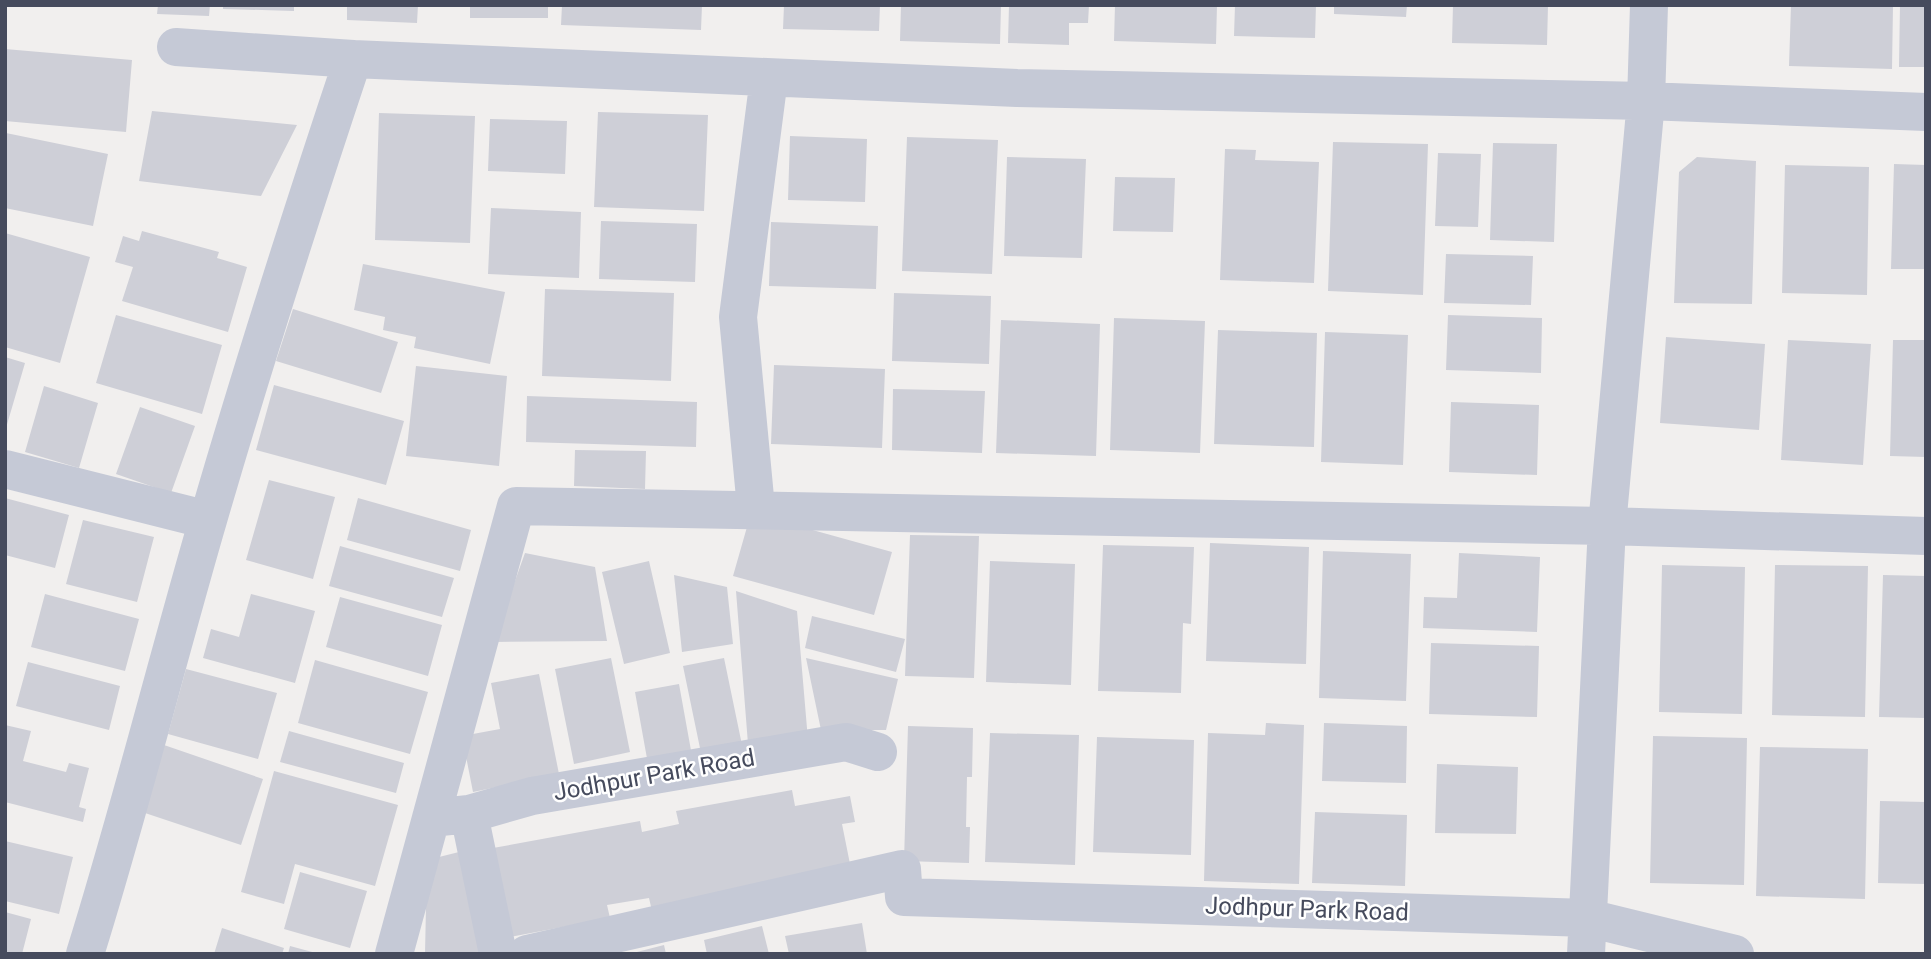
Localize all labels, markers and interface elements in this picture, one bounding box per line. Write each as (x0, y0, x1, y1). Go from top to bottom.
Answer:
street label: Jodhpur Park Road (551, 744, 757, 806)
street label: Jodhpur Park Road (1205, 891, 1409, 927)

